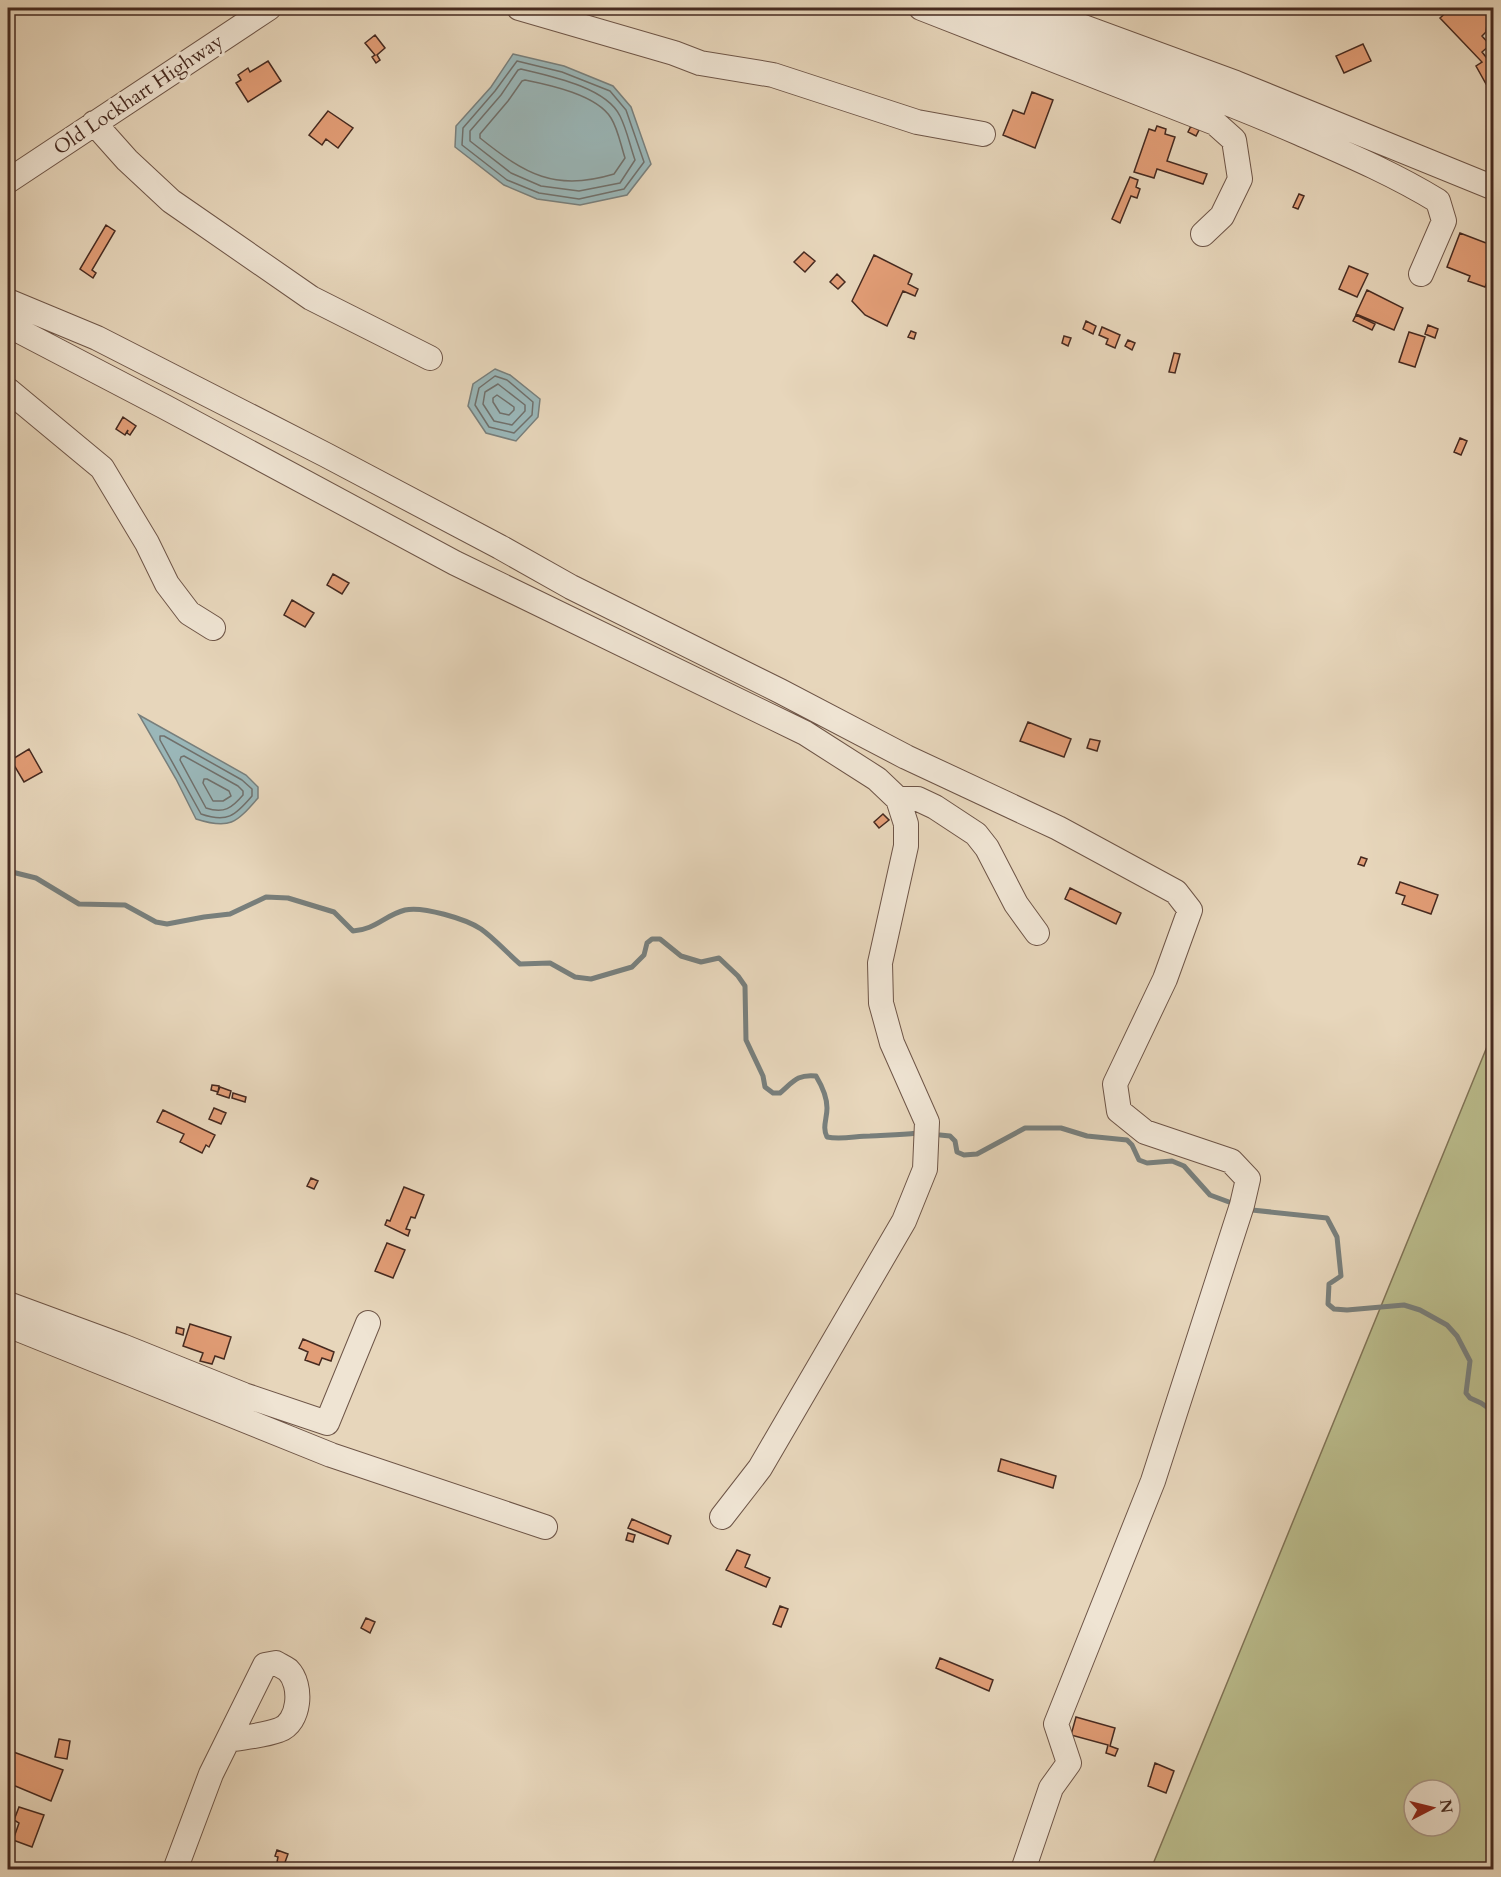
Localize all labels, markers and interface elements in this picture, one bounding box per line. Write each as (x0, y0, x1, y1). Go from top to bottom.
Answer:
street label: Old Lockhart Highway (48, 27, 229, 161)
north arrow (1402, 1778, 1462, 1838)
text: N (1434, 1798, 1458, 1815)

